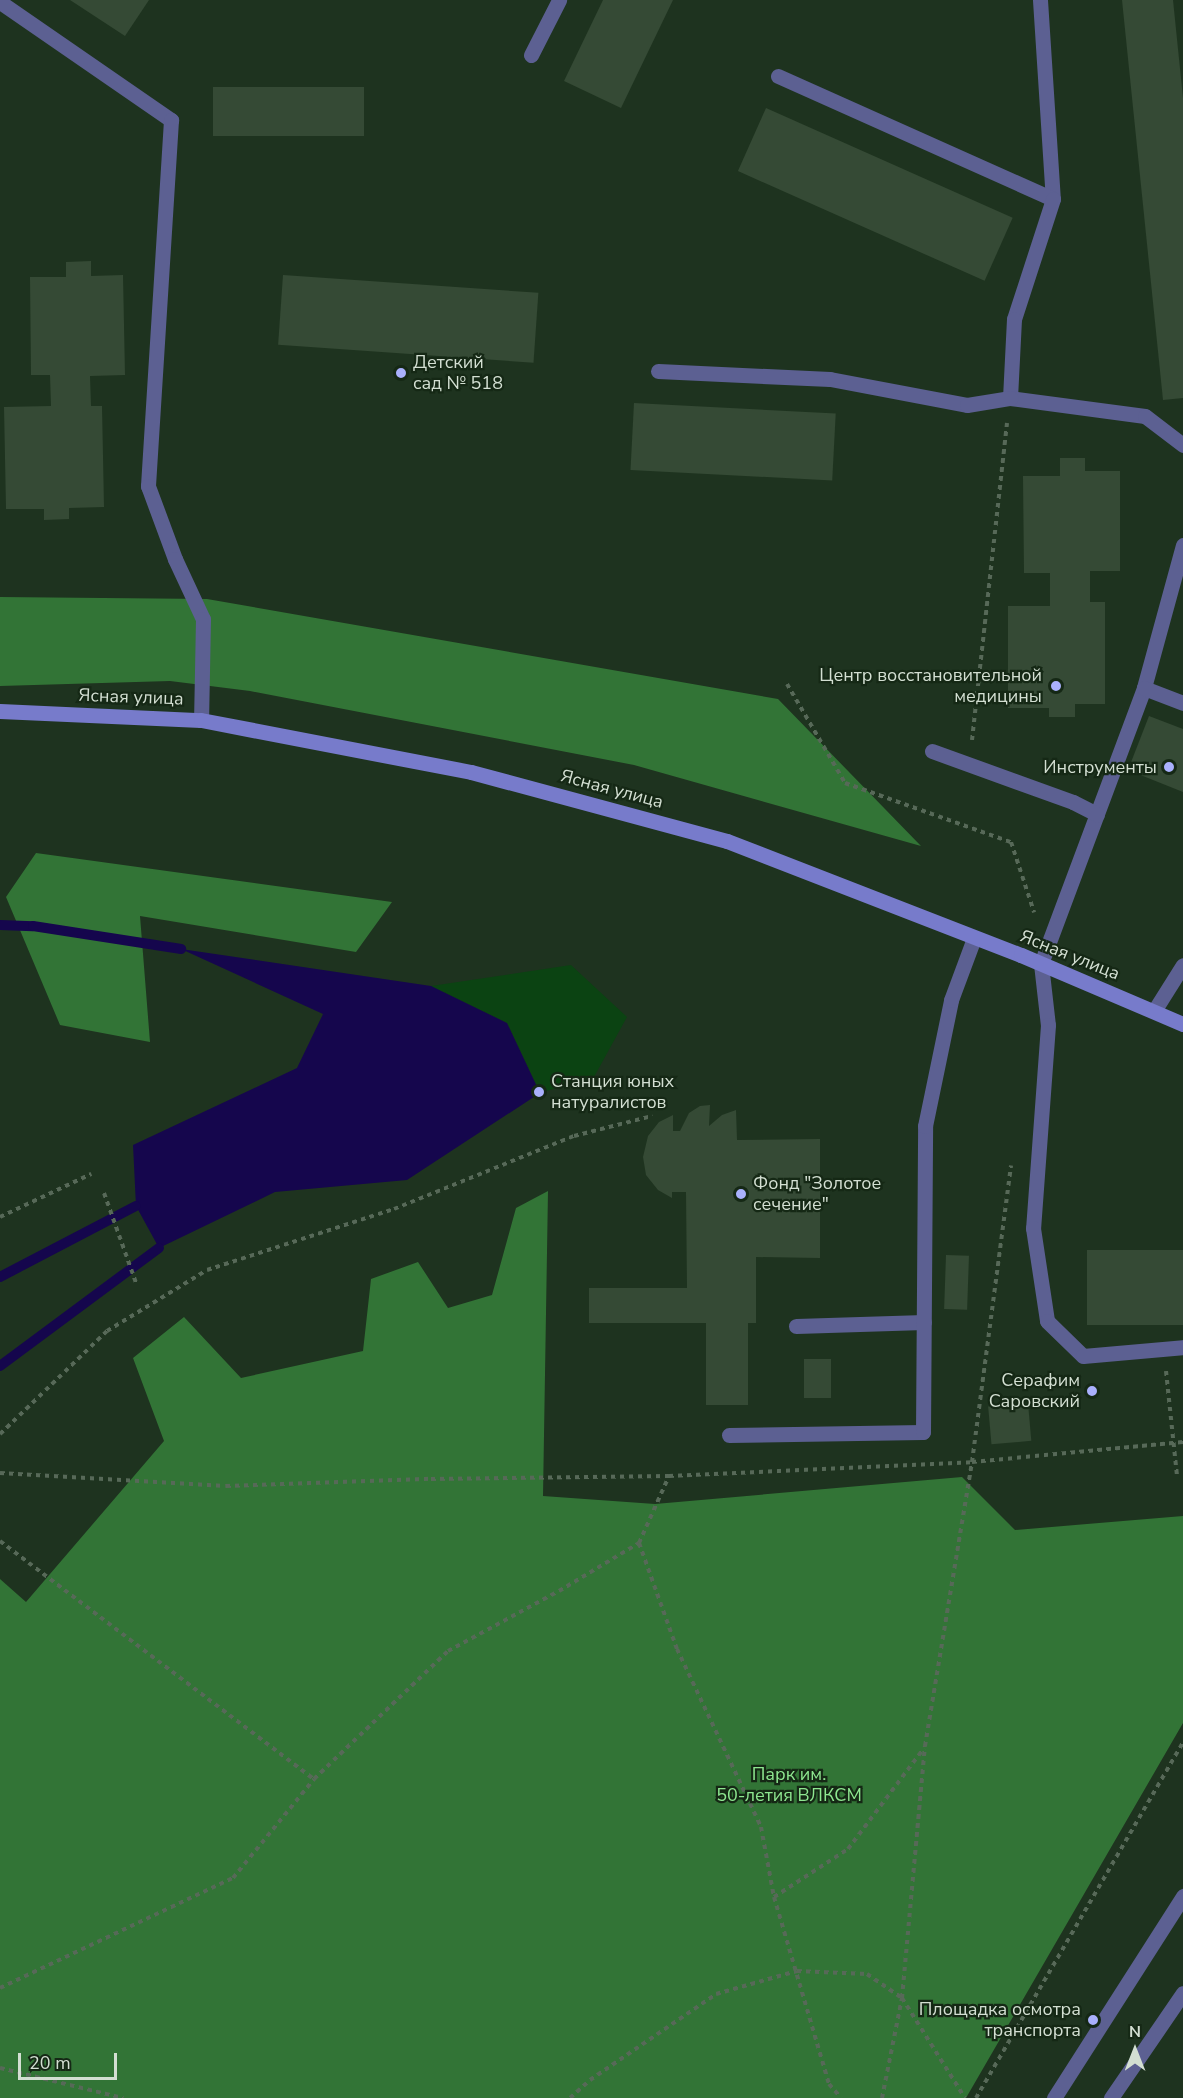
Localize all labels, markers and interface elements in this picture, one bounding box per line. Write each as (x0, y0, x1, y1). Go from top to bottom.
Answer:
place label: Детский сад № 518 (413, 352, 503, 394)
marker: Детский сад № 518 (394, 366, 408, 380)
place label: Центр восстановительной медицины (819, 665, 1042, 708)
marker: Центр восстановительной медицины (1047, 677, 1065, 695)
street label: Ясная улица (78, 684, 184, 710)
place label: Инструменты (1043, 756, 1157, 778)
marker: Инструменты (1162, 760, 1176, 774)
street label: Ясная улица (558, 765, 666, 813)
street label: Ясная улица (1017, 925, 1123, 985)
place label: Станция юных натуралистов (551, 1071, 674, 1114)
marker: Станция юных натуралистов (532, 1085, 546, 1099)
place label: Фонд "Золотое сечение" (753, 1173, 881, 1216)
marker: Фонд "Золотое сечение" (734, 1187, 748, 1201)
place label: Серафим Саровский (989, 1370, 1080, 1412)
marker: Серафим Саровский (1085, 1384, 1099, 1398)
park label: Парк им. 50-летия ВЛКСМ (716, 1764, 862, 1806)
place label: Площадка осмотра транспорта (919, 1999, 1081, 2042)
marker: Площадка осмотра транспорта (1086, 2013, 1100, 2027)
north arrow (1105, 2020, 1165, 2080)
text: N (1129, 2021, 1141, 2043)
scale bar (21, 2041, 120, 2079)
text: 20 m (29, 2051, 71, 2075)

